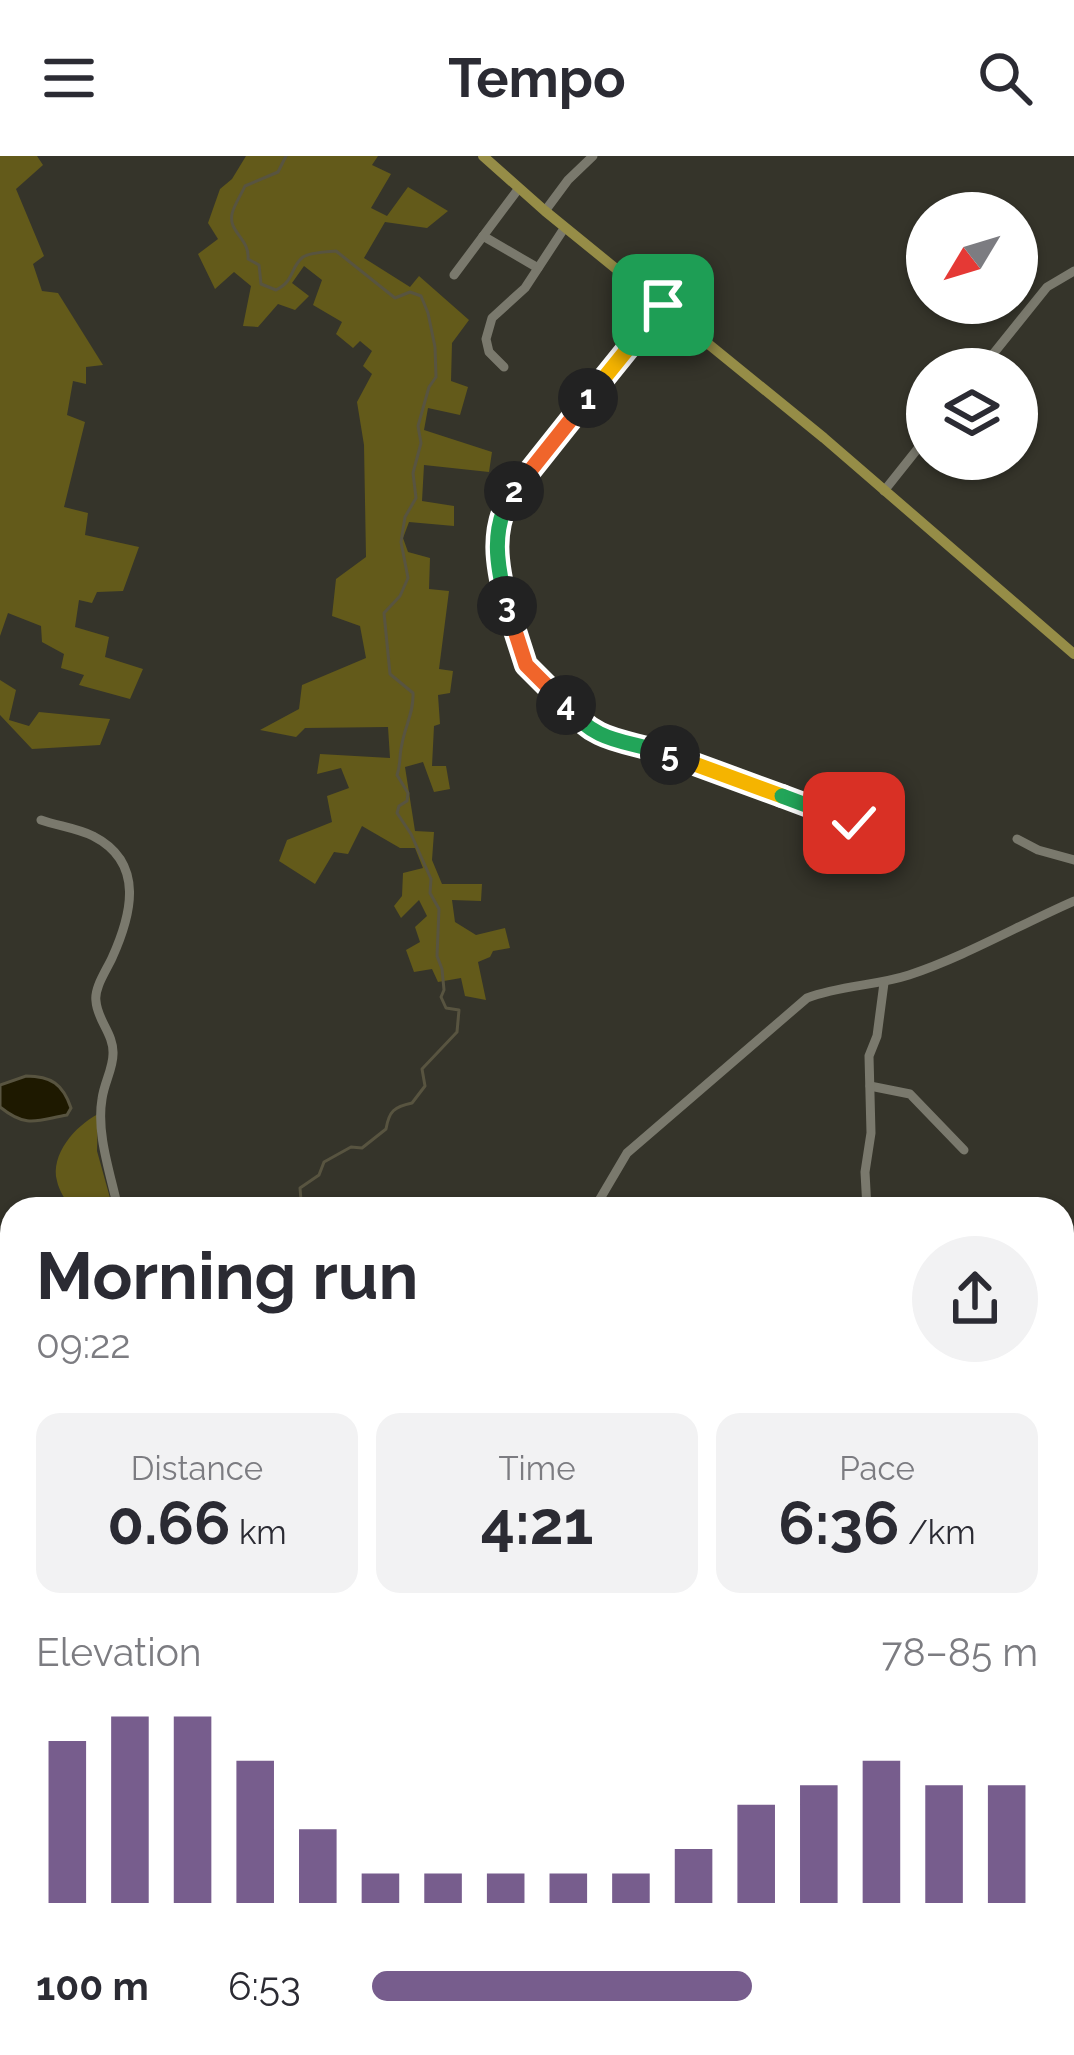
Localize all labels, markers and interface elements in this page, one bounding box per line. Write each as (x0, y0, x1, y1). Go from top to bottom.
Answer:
icon: menu (36, 45, 102, 111)
icon: search (972, 45, 1038, 111)
text: Tempo (448, 46, 626, 110)
north arrow (906, 192, 1038, 324)
map controls (906, 192, 1038, 480)
pin (612, 254, 714, 356)
icon: arrive (630, 272, 696, 338)
button: layers (906, 348, 1038, 480)
pin: 1 (558, 368, 618, 428)
text: 1 (580, 378, 596, 417)
pin: 2 (484, 461, 544, 521)
text: 2 (505, 471, 523, 510)
pin: 3 (477, 576, 537, 636)
text: 3 (498, 586, 516, 625)
pin: 4 (536, 675, 596, 735)
text: 4 (557, 685, 575, 724)
pin: 5 (640, 725, 700, 785)
text: 5 (661, 735, 679, 774)
pin (803, 772, 905, 874)
icon: check (821, 790, 887, 856)
button: share (912, 1236, 1038, 1362)
text: Morning run (36, 1237, 418, 1314)
text: 09:22 (36, 1321, 131, 1367)
text: Distance (131, 1449, 263, 1488)
text: Time (498, 1449, 576, 1488)
text: Pace (839, 1449, 915, 1488)
text: 0.66 (107, 1488, 230, 1558)
text: 4:21 (481, 1488, 593, 1558)
text: 6:36 (778, 1488, 899, 1558)
text: km (230, 1513, 287, 1552)
text: /km (899, 1513, 976, 1552)
text: Elevation (36, 1629, 202, 1675)
text: 78–85 m (882, 1629, 1038, 1675)
text: 100 m (36, 1963, 149, 2009)
text: 6:53 (228, 1963, 301, 2009)

